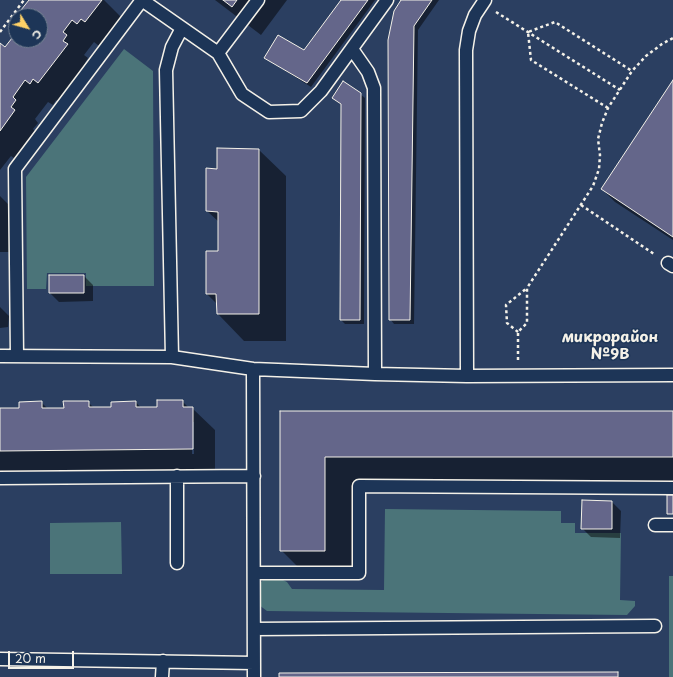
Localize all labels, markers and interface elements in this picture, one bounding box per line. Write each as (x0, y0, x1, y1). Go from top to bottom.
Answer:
north arrow (8, 8, 48, 48)
text: С (28, 26, 46, 43)
district label: микрорайон №9В (562, 329, 658, 364)
scale bar (10, 643, 76, 669)
text: 20 m (15, 649, 46, 667)

